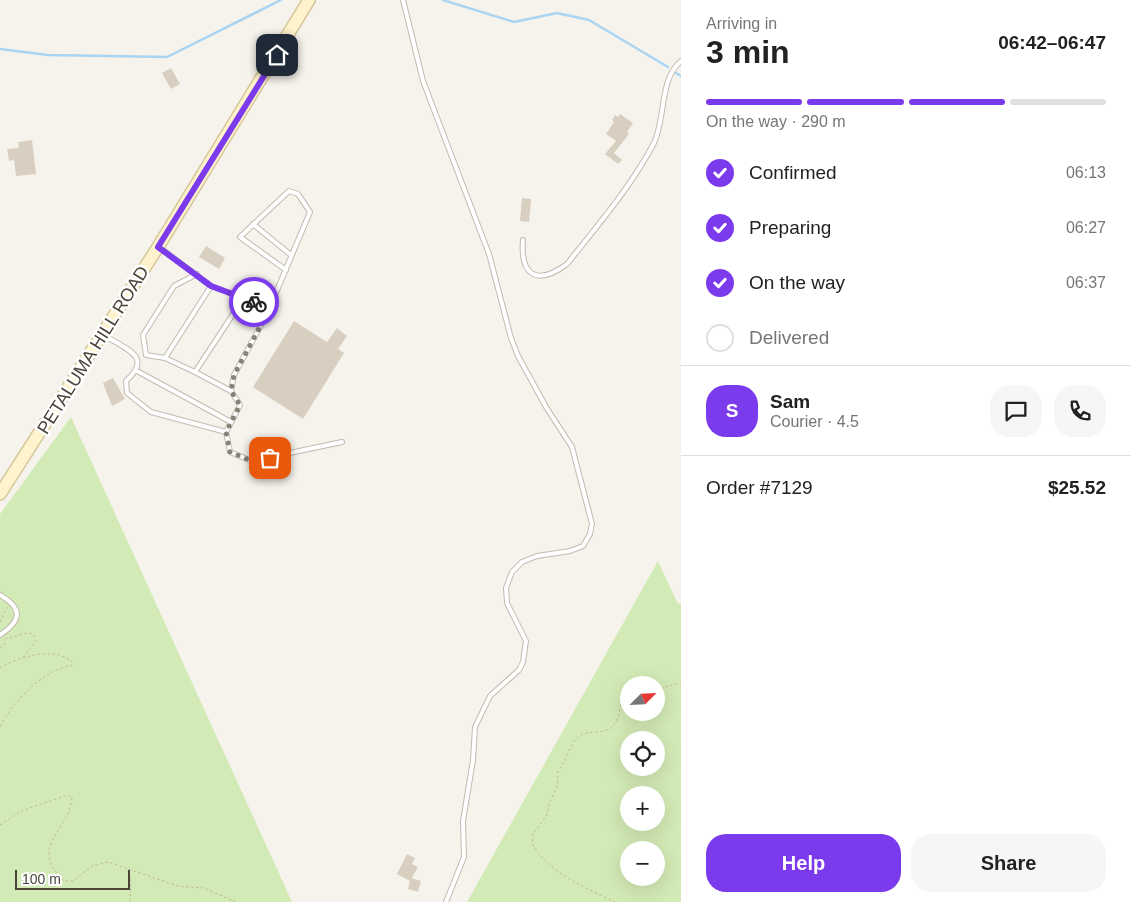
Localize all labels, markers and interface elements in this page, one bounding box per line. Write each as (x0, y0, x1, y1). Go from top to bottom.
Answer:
text: Arriving in (706, 15, 777, 32)
text: 06:42–06:47 (998, 32, 1106, 53)
pin (256, 34, 298, 76)
text: 3 min (706, 34, 790, 70)
icon: home (263, 41, 291, 69)
text: On the way · 290 m (706, 113, 846, 130)
icon: check (706, 159, 734, 187)
text: Confirmed (749, 162, 837, 183)
text: 06:13 (1066, 164, 1106, 181)
icon: check (706, 214, 734, 242)
text: Preparing (749, 217, 831, 238)
text: 06:27 (1066, 219, 1106, 236)
street label: PETALUMA HILL ROAD (33, 262, 153, 438)
icon: check (706, 269, 734, 297)
text: On the way (749, 272, 845, 293)
text: 06:37 (1066, 274, 1106, 291)
courier (229, 277, 279, 327)
icon: bike (240, 288, 268, 316)
text: Delivered (749, 327, 829, 348)
button: chat (990, 385, 1042, 437)
button: phone (1054, 385, 1106, 437)
text: Sam (770, 391, 810, 412)
text: S (726, 400, 738, 421)
text: Courier · 4.5 (770, 413, 859, 430)
pin (249, 437, 291, 479)
icon: bag (256, 444, 284, 472)
text: Order #7129 (706, 477, 813, 498)
text: $25.52 (1048, 477, 1106, 498)
north arrow (620, 676, 665, 721)
map controls (620, 676, 665, 886)
button: locate (620, 731, 665, 776)
button: + (620, 786, 665, 831)
button: Help (706, 834, 901, 892)
button: Share (911, 834, 1106, 892)
button: − (620, 841, 665, 886)
scale bar (15, 867, 130, 890)
text: 100 m (22, 871, 61, 887)

